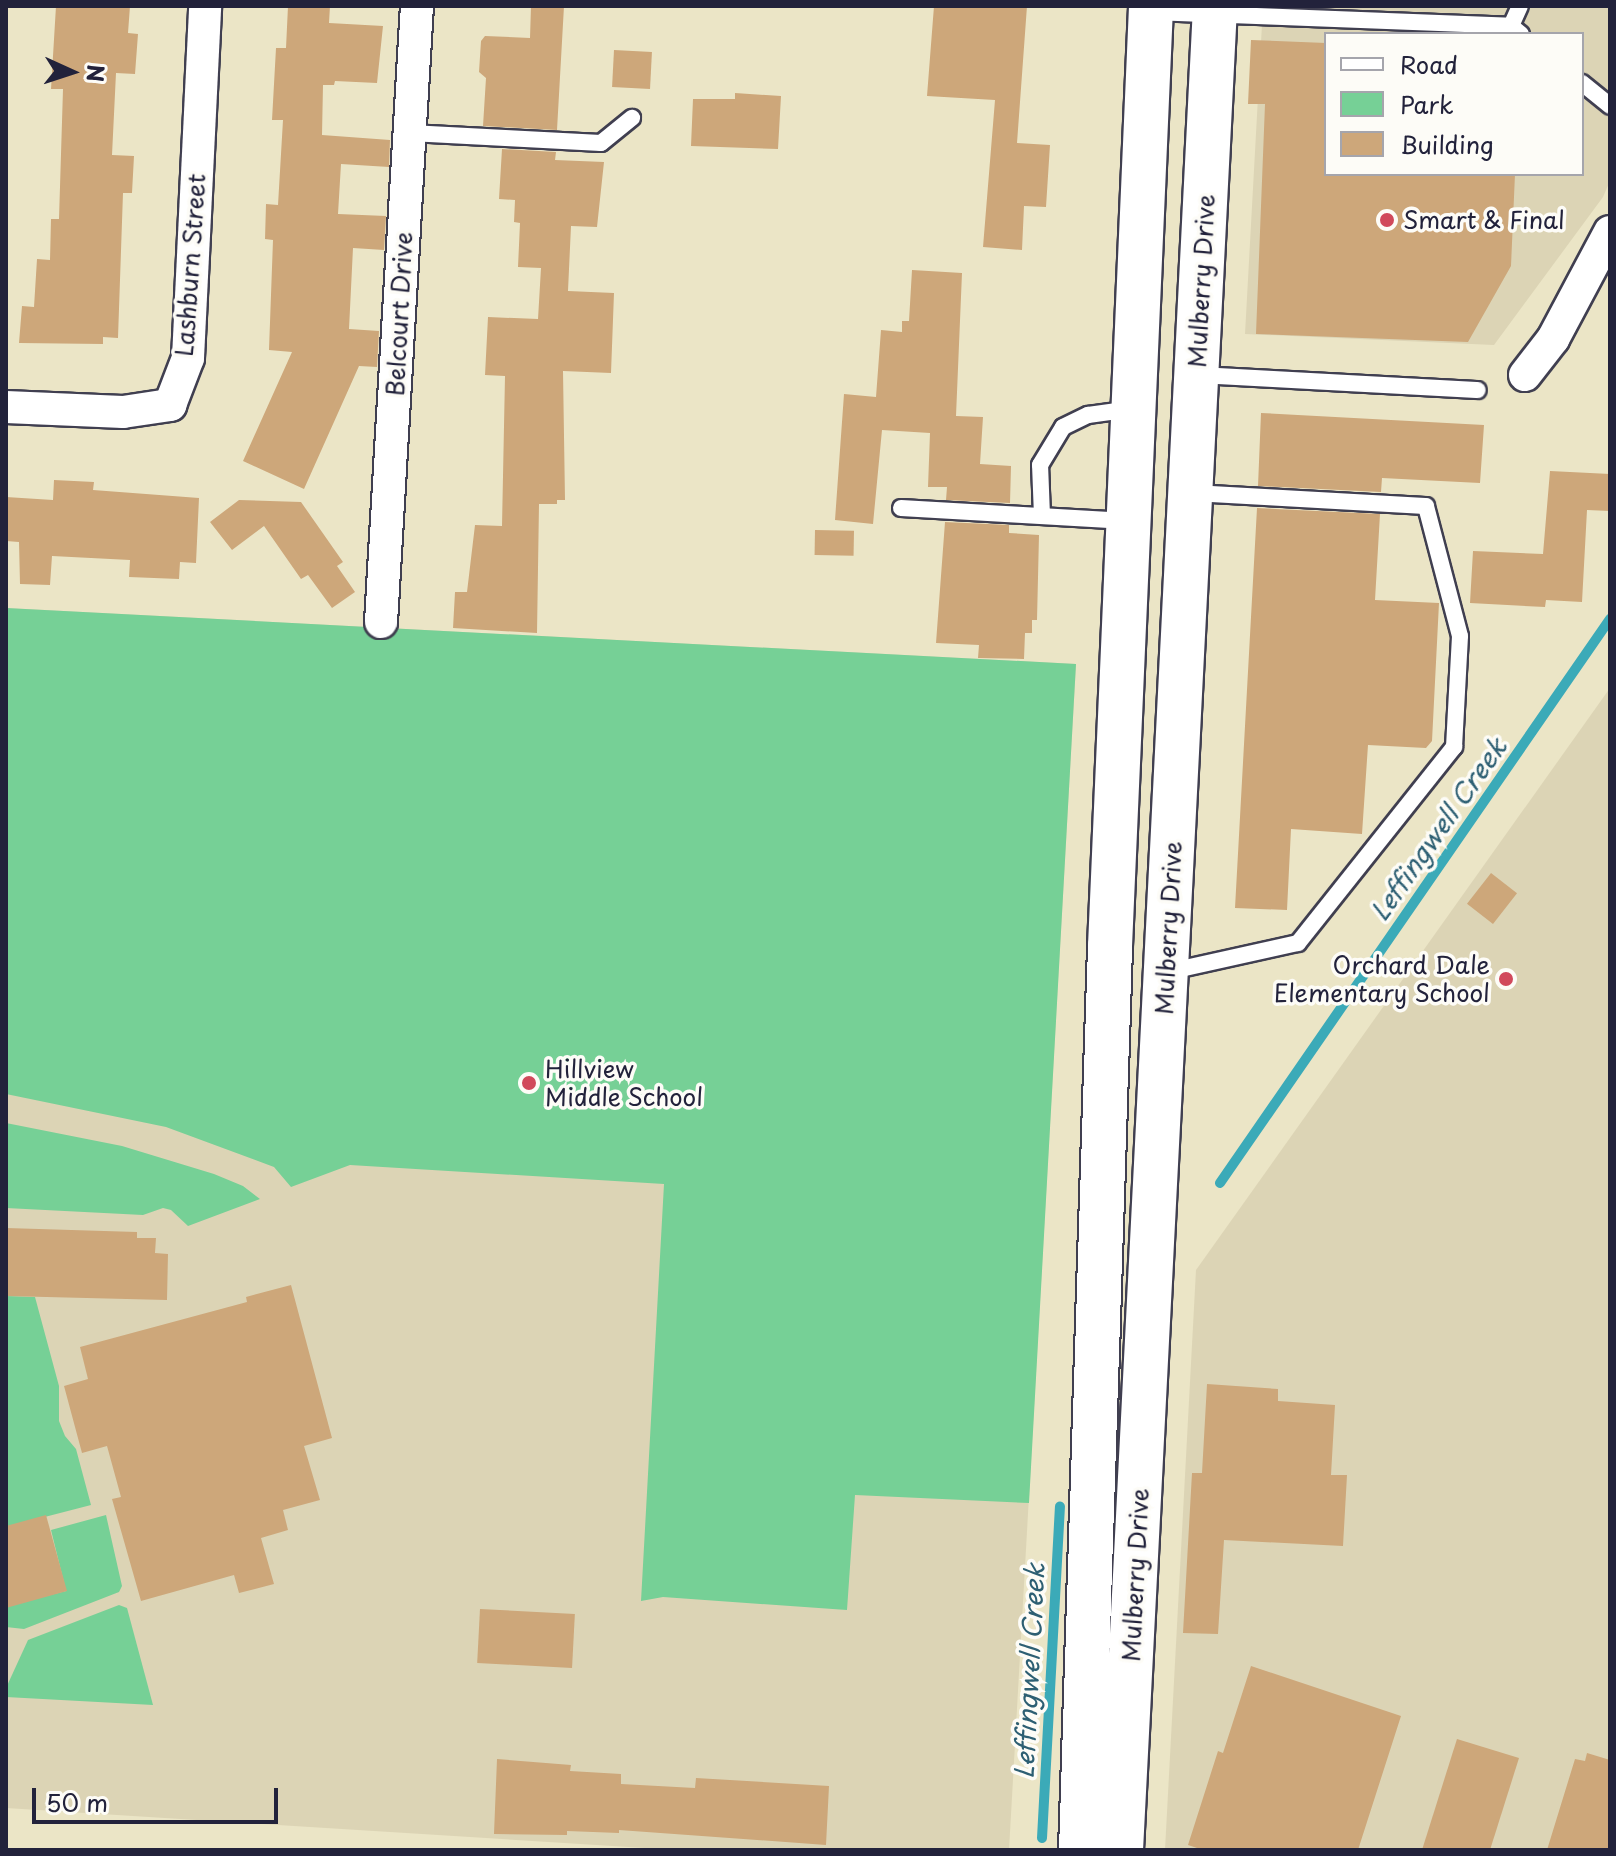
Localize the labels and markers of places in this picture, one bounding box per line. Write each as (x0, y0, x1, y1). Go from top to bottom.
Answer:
place label: Smart & Final (1403, 206, 1565, 234)
marker: Smart & Final (1378, 211, 1396, 229)
place label: Orchard Dale Elementary School (1274, 951, 1490, 1007)
marker: Orchard Dale Elementary School (1497, 970, 1515, 988)
place label: Hillview Middle School (545, 1055, 705, 1111)
marker: Hillview Middle School (520, 1074, 538, 1092)

